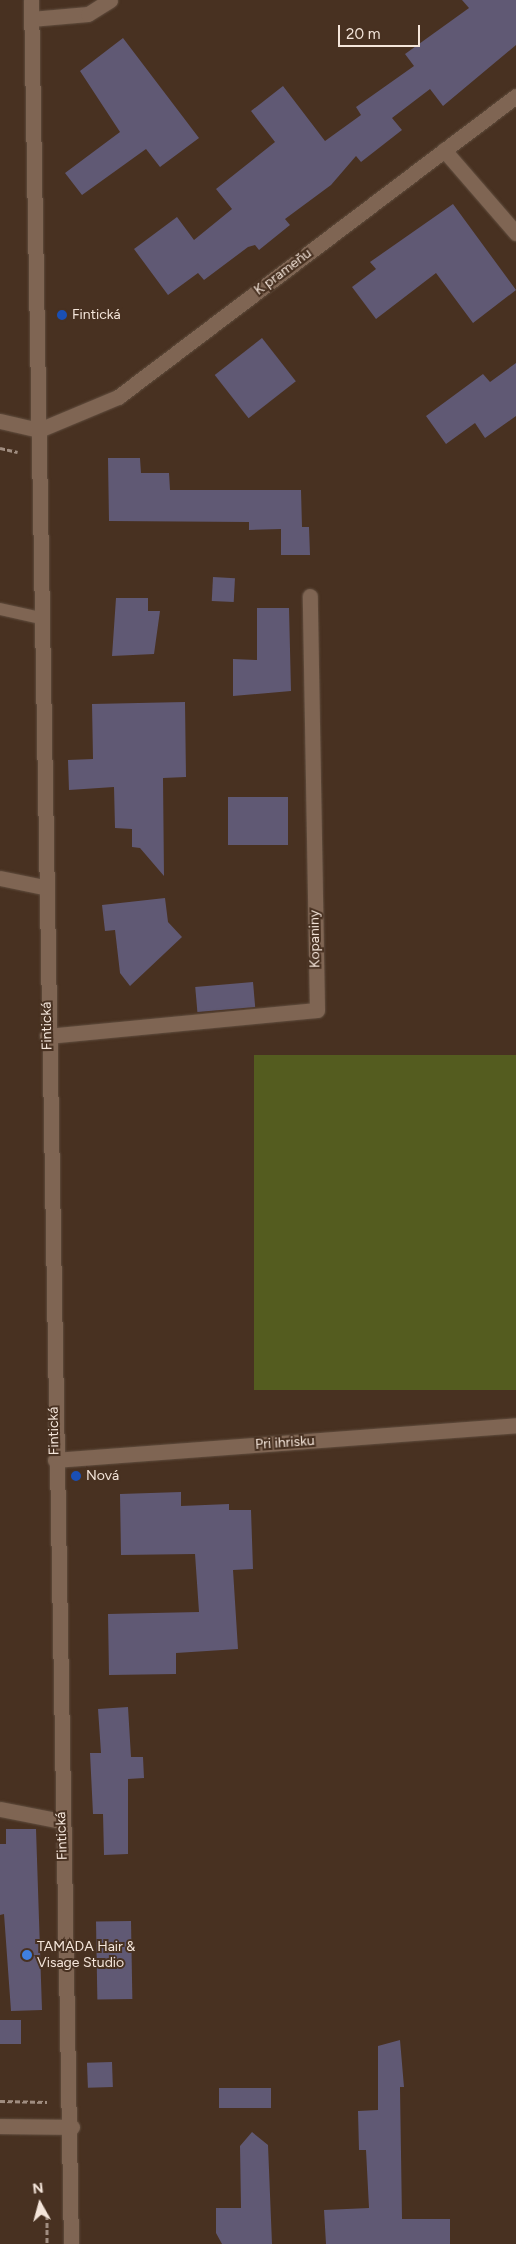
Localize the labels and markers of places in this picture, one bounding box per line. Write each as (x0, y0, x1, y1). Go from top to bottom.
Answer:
place label: Fintická (72, 307, 121, 323)
marker: Fintická (56, 309, 68, 321)
place label: Nová (86, 1468, 119, 1484)
marker: Nová (70, 1470, 82, 1482)
place label: TAMADA Hair & Visage Studio (37, 1939, 135, 1971)
marker: TAMADA Hair & Visage Studio (21, 1949, 33, 1961)

